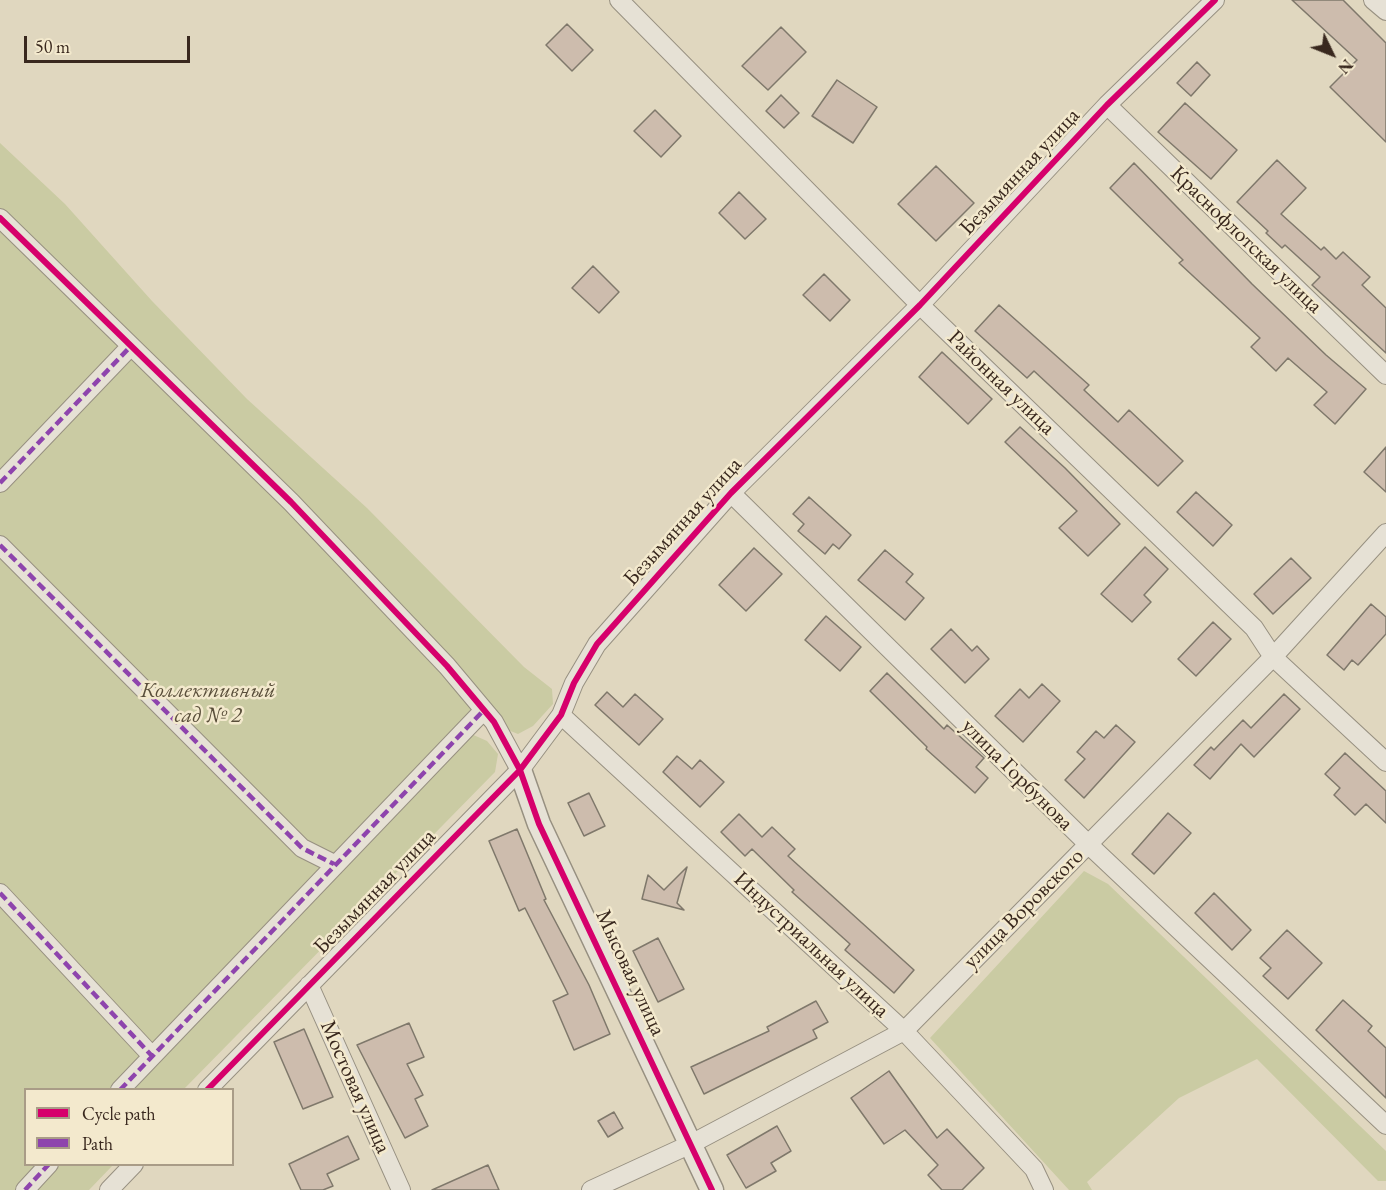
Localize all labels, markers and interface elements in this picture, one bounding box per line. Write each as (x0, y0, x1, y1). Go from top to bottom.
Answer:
scale bar (27, 24, 194, 62)
north arrow (1302, 24, 1362, 84)
text: 50 m (35, 35, 70, 58)
text: N (1333, 55, 1358, 79)
street label: Безымянная улица (954, 103, 1086, 241)
street label: Краснофлотская улица (1164, 161, 1328, 319)
street label: Районная улица (942, 325, 1060, 441)
street label: Безымянная улица (618, 452, 748, 592)
park label: Коллективный сад № 2 (141, 678, 275, 730)
street label: улица Горбунова (956, 714, 1078, 836)
street label: Безымянная улица (308, 824, 442, 960)
street label: улица Воровского (958, 843, 1090, 975)
street label: Индустриальная улица (728, 866, 894, 1024)
street label: Мысовая улица (589, 906, 671, 1040)
street label: Мостовая улица (314, 1016, 396, 1158)
legend (24, 1088, 234, 1166)
text: Cycle path (82, 1102, 156, 1125)
text: Path (82, 1132, 113, 1155)

